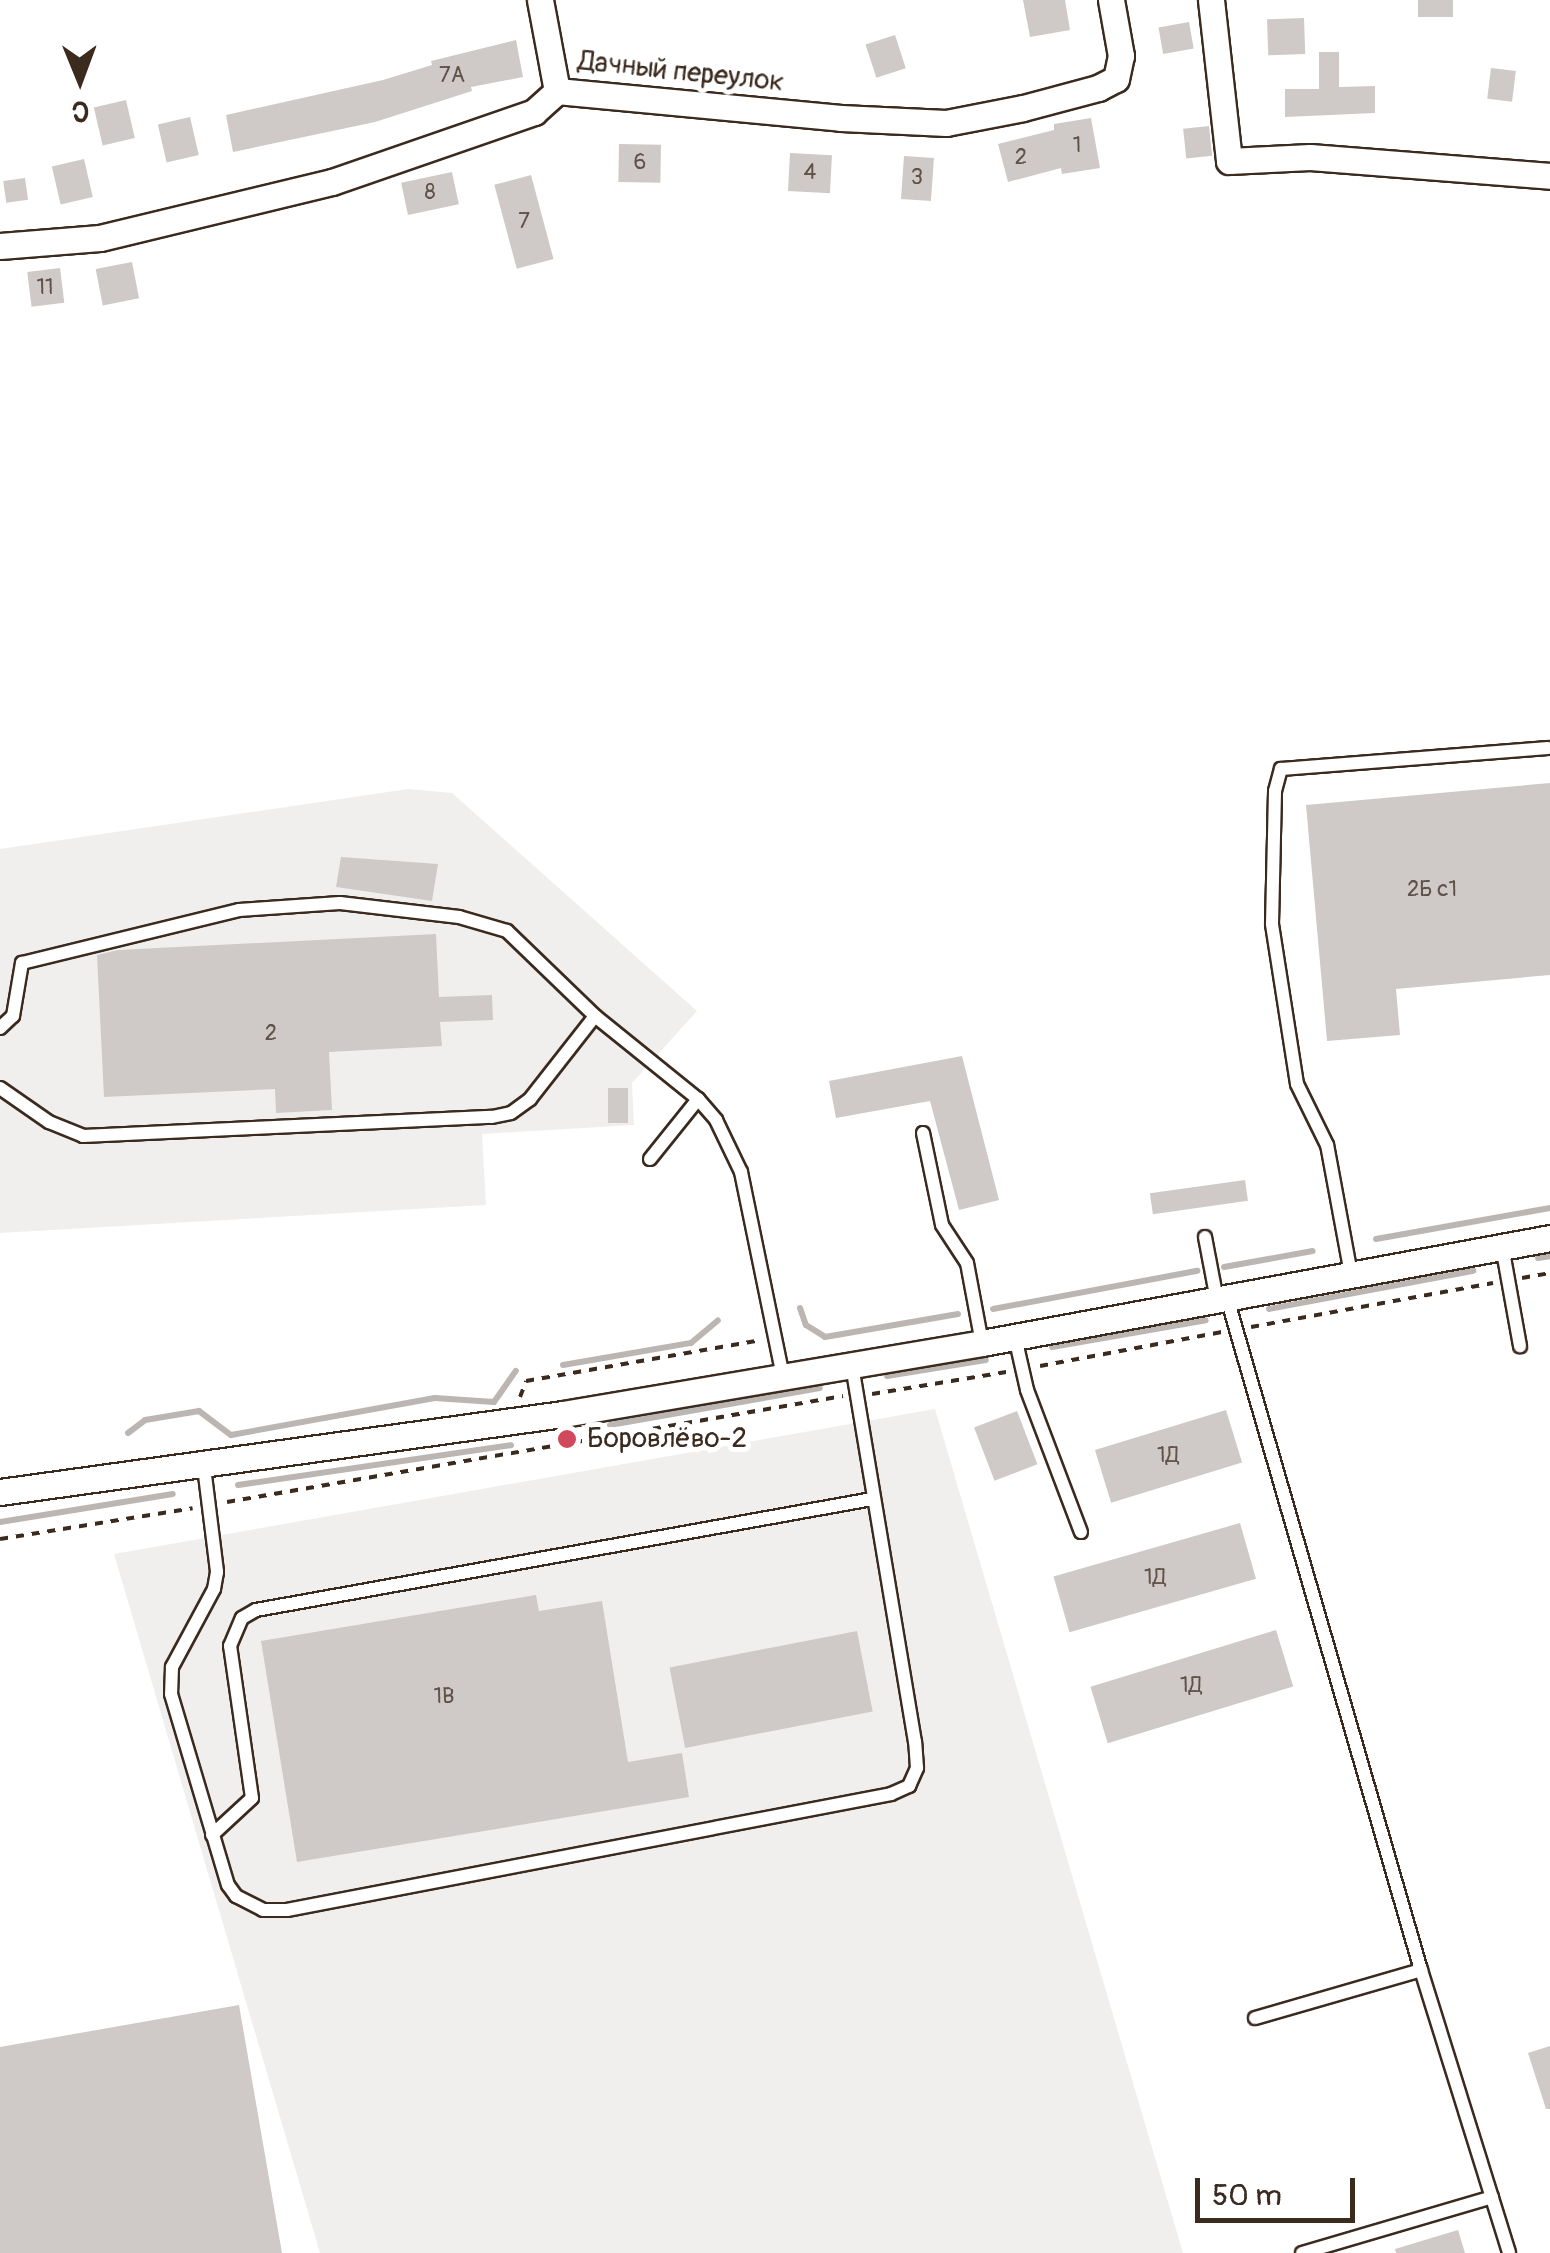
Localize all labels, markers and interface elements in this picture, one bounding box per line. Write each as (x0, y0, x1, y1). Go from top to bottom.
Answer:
north arrow (30, 30, 130, 130)
street label: Дачный переулок (576, 44, 786, 100)
house number: 7А (439, 63, 465, 89)
text: С (72, 93, 89, 128)
house number: 1 (1073, 133, 1081, 159)
house number: 2 (1015, 145, 1027, 171)
house number: 6 (634, 150, 646, 176)
house number: 4 (804, 160, 816, 186)
house number: 3 (911, 165, 923, 191)
house number: 8 (424, 180, 436, 206)
house number: 7 (518, 209, 530, 235)
house number: 11 (36, 275, 54, 301)
house number: 2Б с1 (1407, 877, 1457, 903)
house number: 2 (265, 1021, 277, 1047)
place label: Боровлёво-2 (587, 1422, 747, 1456)
marker: Боровлёво-2 (556, 1428, 578, 1450)
house number: 1Д (1157, 1443, 1179, 1469)
house number: 1Д (1144, 1565, 1166, 1591)
house number: 1Д (1180, 1673, 1202, 1699)
house number: 1В (433, 1684, 455, 1710)
scale bar (1200, 2158, 1360, 2220)
text: 50 m (1212, 2177, 1282, 2214)

